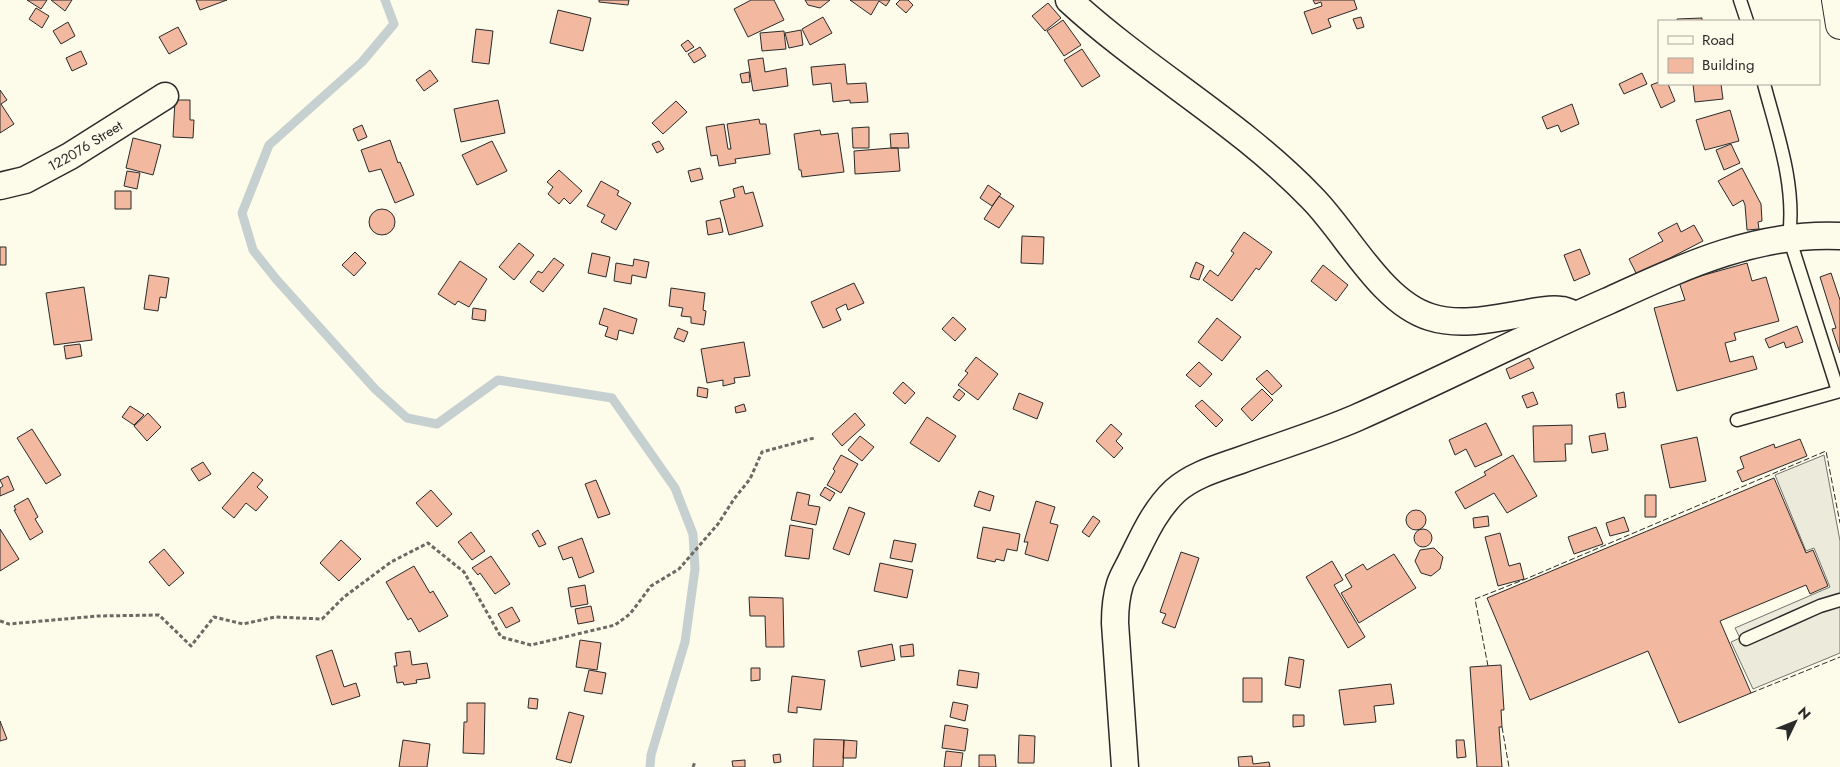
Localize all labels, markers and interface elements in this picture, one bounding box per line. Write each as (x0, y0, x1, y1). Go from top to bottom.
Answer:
legend (1658, 20, 1820, 85)
text: Road (1702, 29, 1734, 51)
text: Building (1702, 54, 1754, 76)
street label: 122076 Street (44, 115, 127, 176)
north arrow (1770, 697, 1820, 747)
text: N (1793, 702, 1816, 724)

